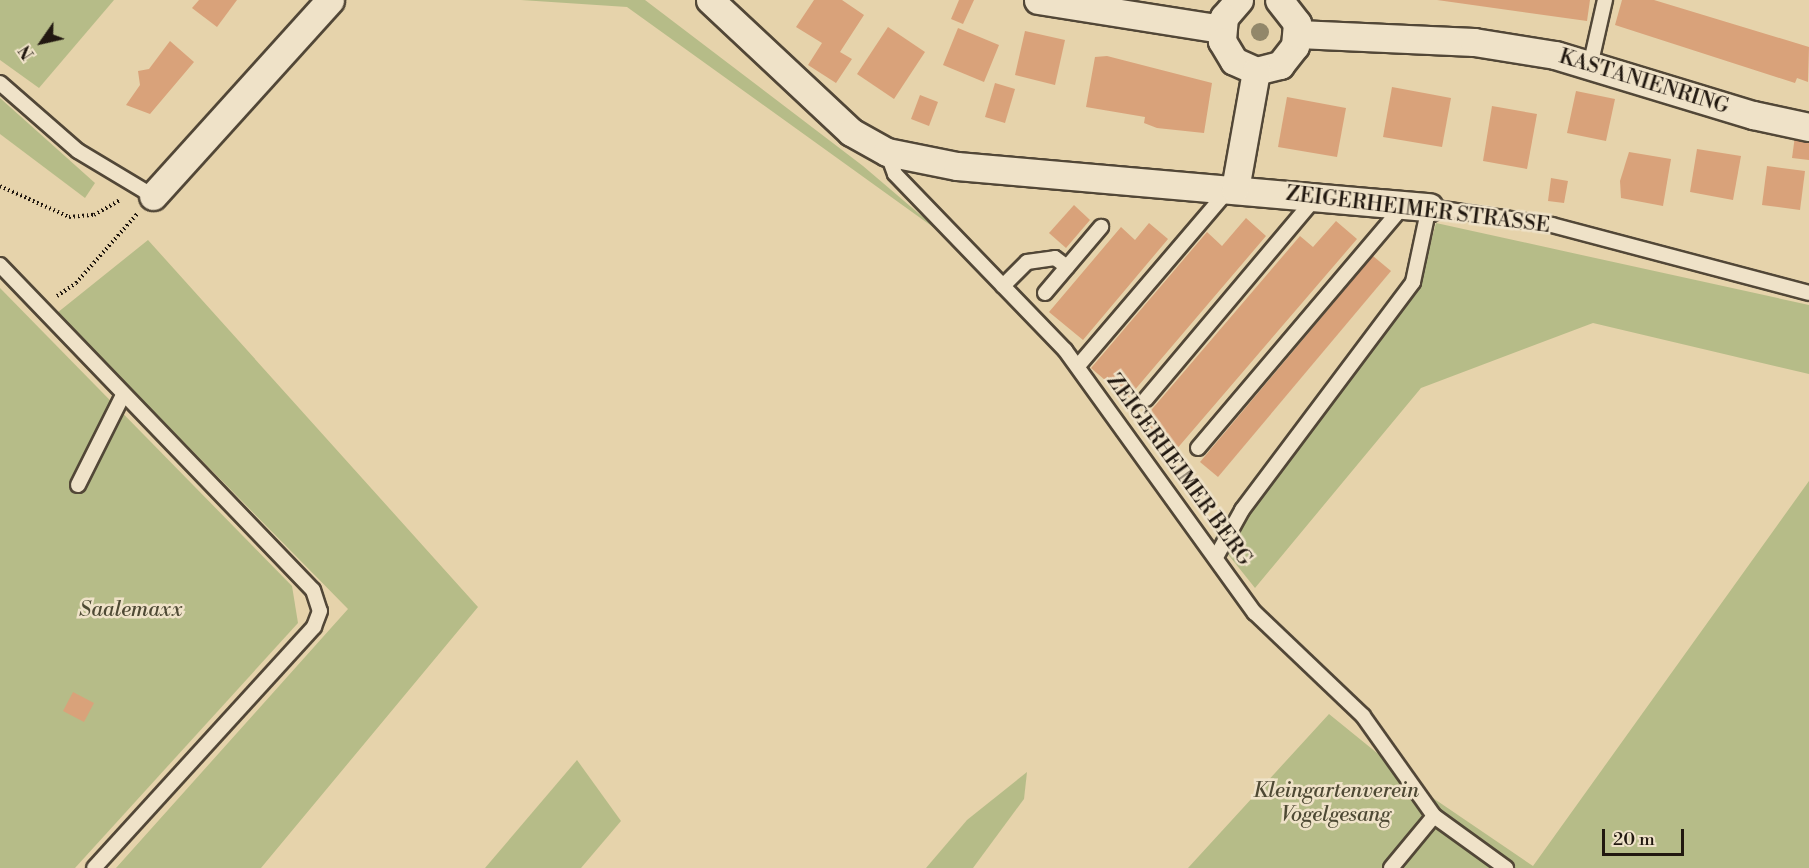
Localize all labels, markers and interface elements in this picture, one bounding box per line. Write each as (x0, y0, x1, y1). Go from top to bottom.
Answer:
north arrow (12, 12, 72, 72)
text: N (15, 41, 39, 63)
street label: KASTANIENRING (1556, 44, 1732, 120)
street label: ZEIGERHEIMER STRASSE (1285, 181, 1551, 239)
street label: ZEIGERHEIMER BERG (1101, 369, 1257, 571)
park label: Saalemaxx (79, 597, 183, 623)
park label: Kleingartenverein Vogelgesang (1253, 778, 1419, 828)
scale bar (1605, 817, 1688, 855)
text: 20 m (1613, 828, 1655, 851)

